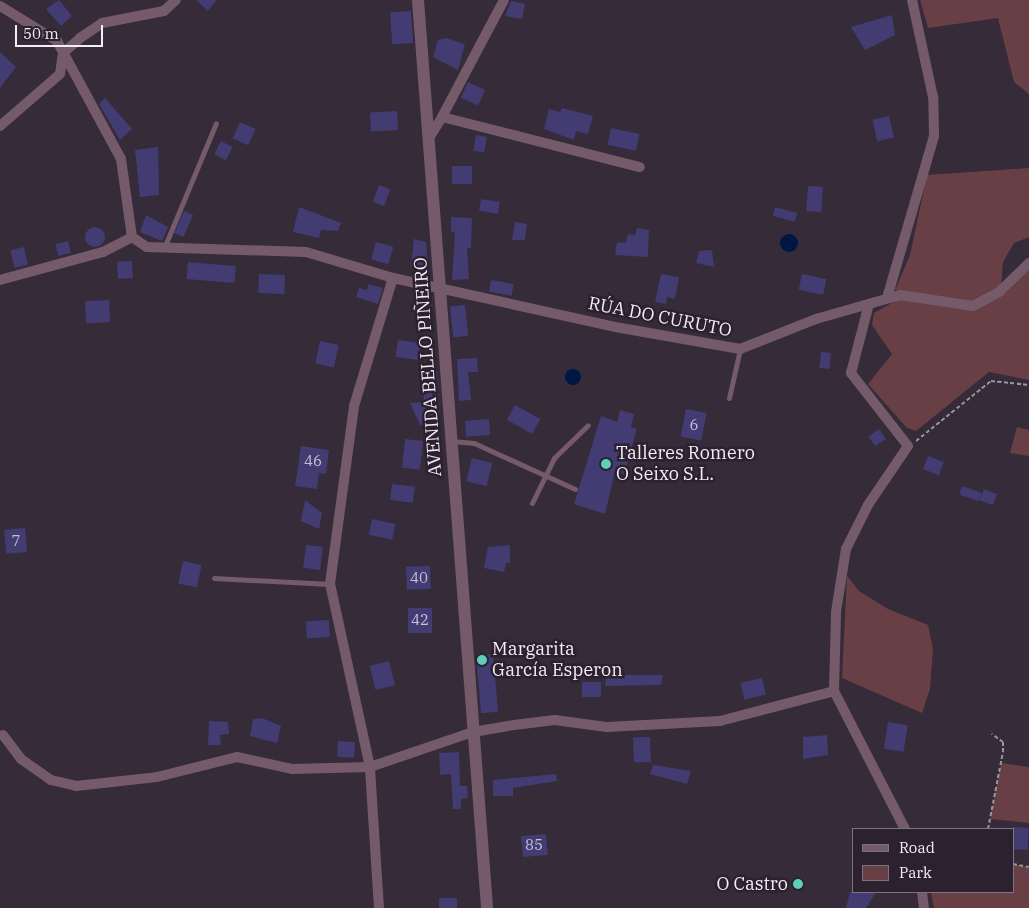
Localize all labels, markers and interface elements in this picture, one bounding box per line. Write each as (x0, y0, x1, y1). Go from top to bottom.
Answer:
scale bar (18, 15, 105, 47)
text: 50 m (23, 24, 59, 43)
street label: AVENIDA BELLO PIÑEIRO (410, 257, 446, 477)
street label: RÚA DO CURUTO (586, 293, 734, 341)
house number: 6 (690, 416, 698, 434)
place label: Talleres Romero O Seixo S.L. (616, 443, 755, 486)
house number: 46 (304, 452, 322, 470)
marker: Talleres Romero O Seixo S.L. (600, 458, 612, 470)
house number: 7 (12, 532, 20, 550)
house number: 40 (410, 569, 428, 587)
house number: 42 (411, 611, 429, 629)
place label: Margarita García Esperon (492, 639, 623, 682)
marker: Margarita García Esperon (476, 654, 488, 666)
legend (852, 828, 1014, 893)
house number: 85 (525, 836, 543, 854)
text: Road (899, 838, 935, 857)
text: Park (899, 863, 932, 882)
place label: O Castro (716, 873, 788, 895)
marker: O Castro (792, 878, 804, 890)

